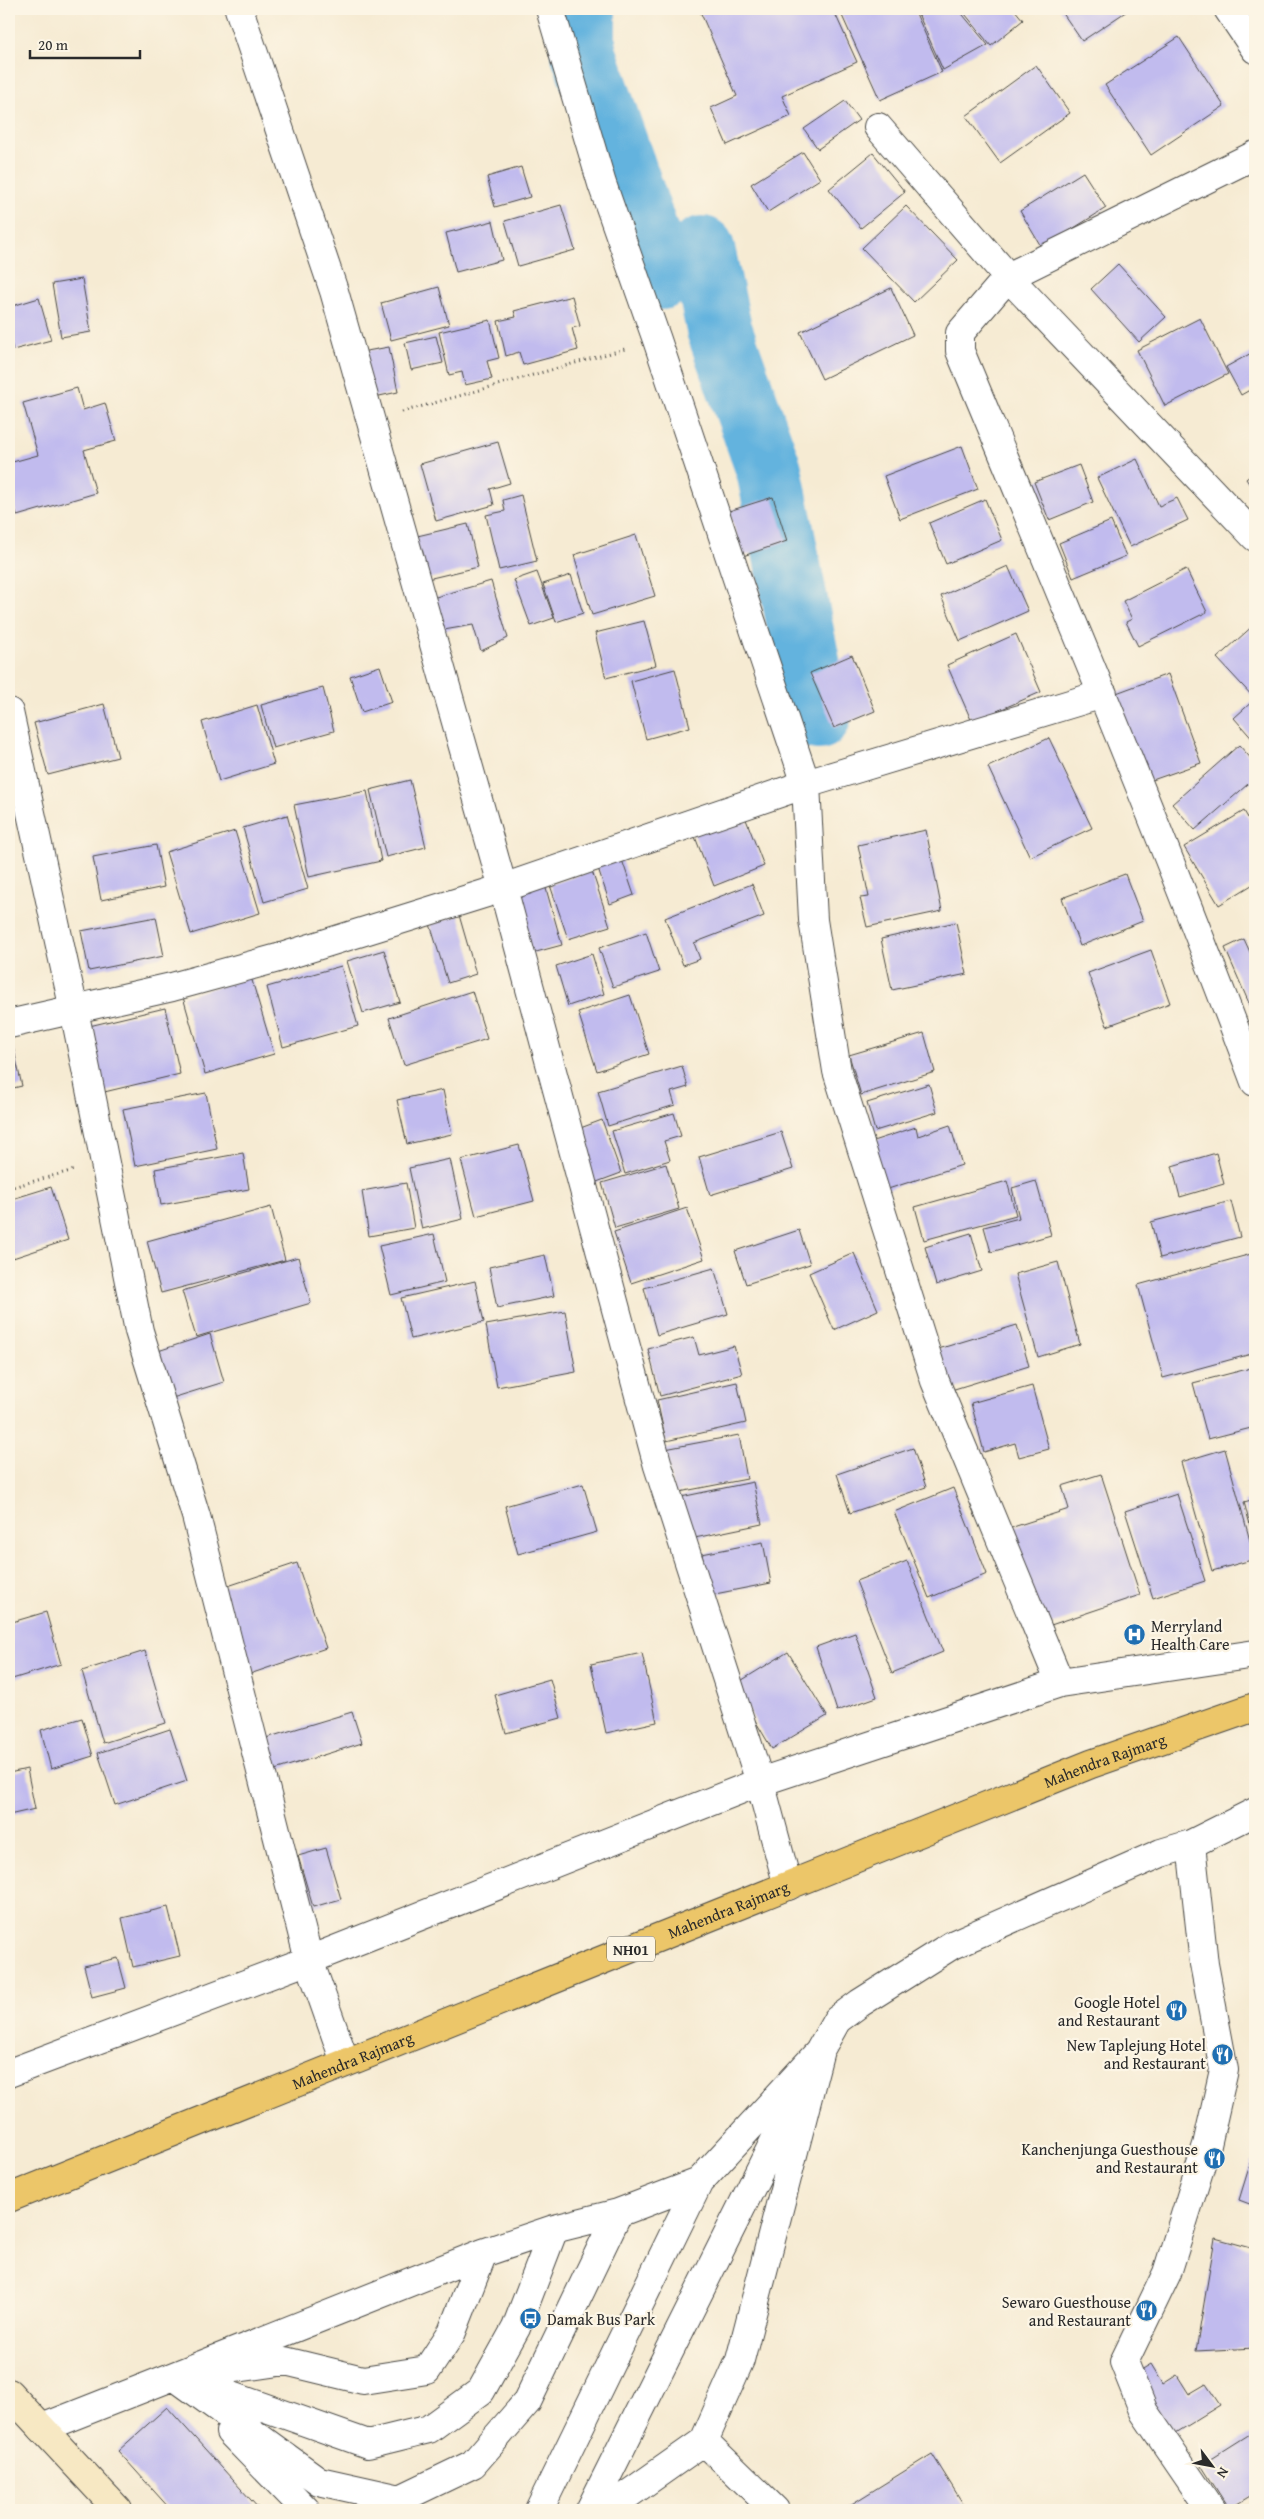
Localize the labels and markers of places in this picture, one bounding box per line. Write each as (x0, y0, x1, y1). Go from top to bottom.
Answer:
place label: Merryland Health Care (1151, 1614, 1229, 1656)
hospital icon: Merryland Health Care (1123, 1623, 1147, 1647)
place label: Google Hotel and Restaurant (1058, 1990, 1161, 2032)
restaurant icon: Google Hotel and Restaurant (1164, 1999, 1188, 2023)
place label: New Taplejung Hotel and Restaurant (1067, 2033, 1207, 2075)
restaurant icon: New Taplejung Hotel and Restaurant (1210, 2042, 1234, 2066)
place label: Kanchenjunga Guesthouse and Restaurant (1021, 2137, 1198, 2179)
restaurant icon: Kanchenjunga Guesthouse and Restaurant (1202, 2146, 1226, 2170)
place label: Sewaro Guesthouse and Restaurant (1002, 2290, 1131, 2332)
restaurant icon: Sewaro Guesthouse and Restaurant (1135, 2299, 1159, 2323)
bus stop icon: Damak Bus Park (519, 2307, 543, 2331)
place label: Damak Bus Park (547, 2307, 656, 2331)

